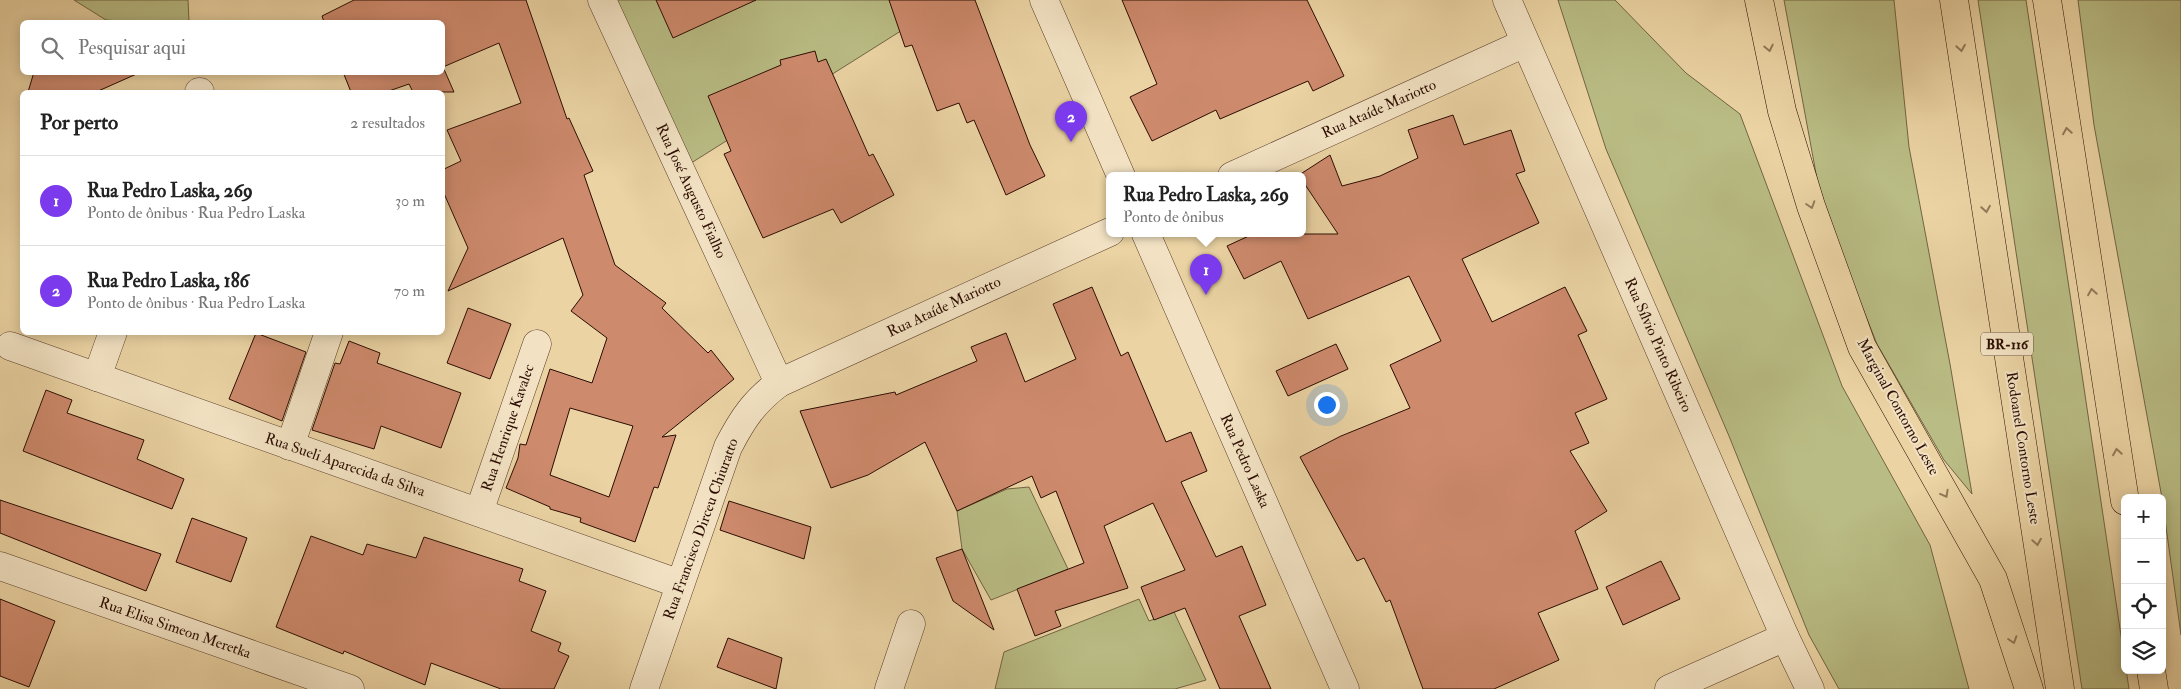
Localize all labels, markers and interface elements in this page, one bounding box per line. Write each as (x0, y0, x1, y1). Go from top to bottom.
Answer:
search box (20, 20, 445, 75)
icon: search (38, 34, 66, 62)
text: Pesquisar aqui (78, 36, 186, 60)
one-way arrow (1763, 43, 1774, 52)
one-way arrow (1956, 44, 1966, 53)
street label: Rua Ataíde Mariotto (1319, 75, 1439, 143)
pin: 2 (1055, 101, 1087, 142)
text: Por perto (40, 109, 118, 136)
text: 2 resultados (350, 113, 425, 133)
street label: Rua José Augusto Fialho (651, 121, 731, 262)
one-way arrow (2062, 127, 2073, 135)
popup (1106, 172, 1306, 237)
text: Rua Pedro Laska, 269 (87, 179, 253, 203)
text: Rua Pedro Laska, 269 (1123, 183, 1289, 207)
text: 1 (53, 191, 59, 211)
text: 30 m (395, 191, 425, 211)
one-way arrow (1805, 200, 1815, 208)
text: Ponto de ônibus · Rua Pedro Laska (87, 203, 305, 223)
one-way arrow (1980, 205, 1991, 213)
text: Ponto de ônibus (1123, 207, 1224, 227)
pin: 1 (1190, 254, 1222, 295)
text: Rua Pedro Laska, 186 (87, 269, 249, 293)
street label: Rua Ataíde Mariotto (884, 272, 1004, 342)
street label: Rua Sílvio Pinto Ribeiro (1620, 275, 1696, 415)
text: 2 (52, 281, 60, 301)
text: 70 m (394, 281, 425, 301)
one-way arrow (2087, 287, 2098, 295)
text: Ponto de ônibus · Rua Pedro Laska (87, 293, 305, 313)
road number: BR-116 (1981, 332, 2033, 356)
street label: Marginal Contorno Leste (1853, 335, 1943, 479)
street label: Rua Henrique Kavalec (477, 362, 539, 494)
street label: Rodoanel Contorno Leste (2002, 370, 2044, 526)
your location (1314, 392, 1340, 418)
street label: Rua Pedro Laska (1216, 411, 1275, 512)
street label: Rua Sueli Aparecida da Silva (262, 429, 428, 503)
street label: Rua Francisco Dirceu Chiuratto (659, 436, 743, 622)
one-way arrow (2113, 448, 2123, 457)
one-way arrow (1939, 488, 1949, 497)
map controls (2121, 494, 2166, 674)
button: + (2121, 494, 2166, 539)
one-way arrow (2032, 538, 2042, 547)
button: − (2121, 539, 2166, 584)
button: locate (2121, 584, 2166, 629)
street label: Rua Elisa Simeon Meretka (97, 593, 254, 663)
button: layers (2121, 629, 2166, 674)
one-way arrow (2008, 636, 2018, 644)

